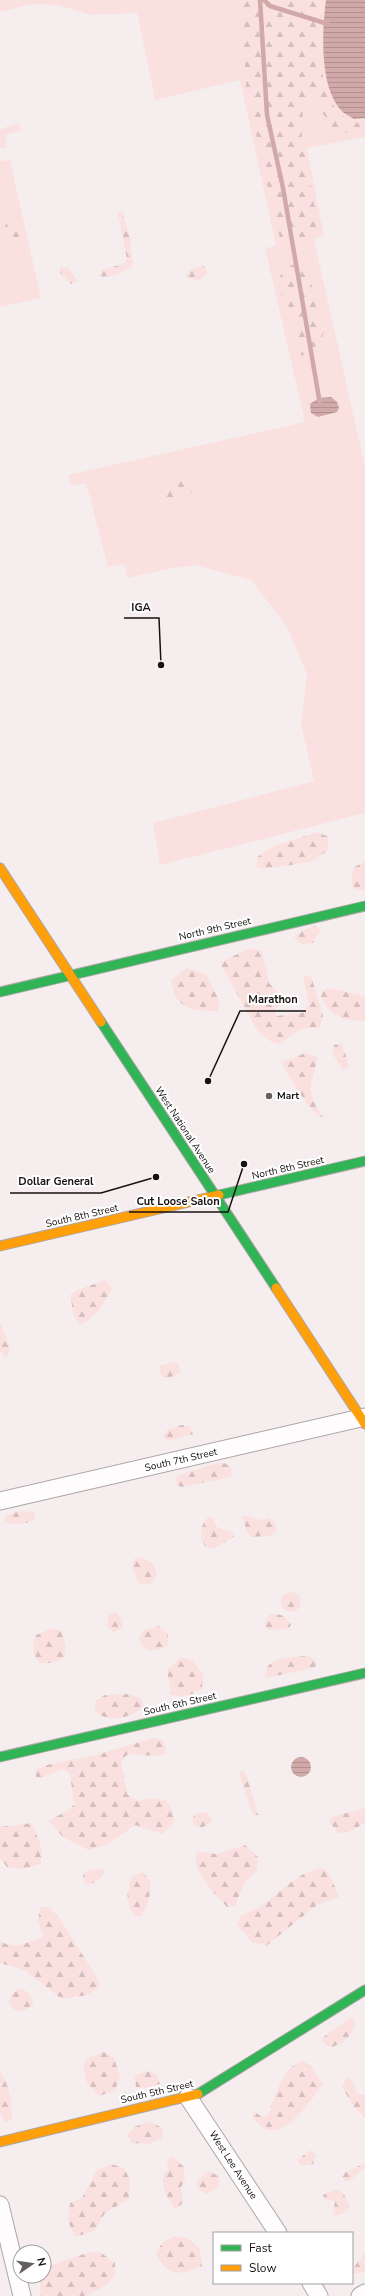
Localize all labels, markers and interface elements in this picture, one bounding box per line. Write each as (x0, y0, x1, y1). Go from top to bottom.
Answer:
callout: IGA (124, 595, 159, 618)
text: IGA (131, 600, 151, 615)
street label: North 9th Street (178, 914, 253, 944)
callout: Marathon (240, 988, 306, 1011)
text: Marathon (248, 992, 298, 1007)
street label: West National Avenue (152, 1084, 218, 1176)
place label: Mart (277, 1089, 299, 1103)
marker: Mart (264, 1091, 274, 1101)
street label: North 8th Street (251, 1153, 326, 1183)
callout: Dollar General (10, 1170, 101, 1193)
text: Dollar General (18, 1174, 94, 1189)
callout: Cut Loose Salon (129, 1189, 228, 1212)
text: Cut Loose Salon (136, 1194, 220, 1209)
street label: South 8th Street (44, 1201, 120, 1231)
street label: South 7th Street (143, 1445, 219, 1475)
street label: South 6th Street (142, 1689, 218, 1719)
street label: South 5th Street (119, 2077, 195, 2107)
street label: West Lee Avenue (206, 2128, 260, 2202)
legend (213, 2232, 353, 2284)
text: Fast (249, 2240, 272, 2256)
north arrow (12, 2244, 52, 2284)
text: N (33, 2256, 49, 2268)
text: Slow (249, 2260, 277, 2276)

